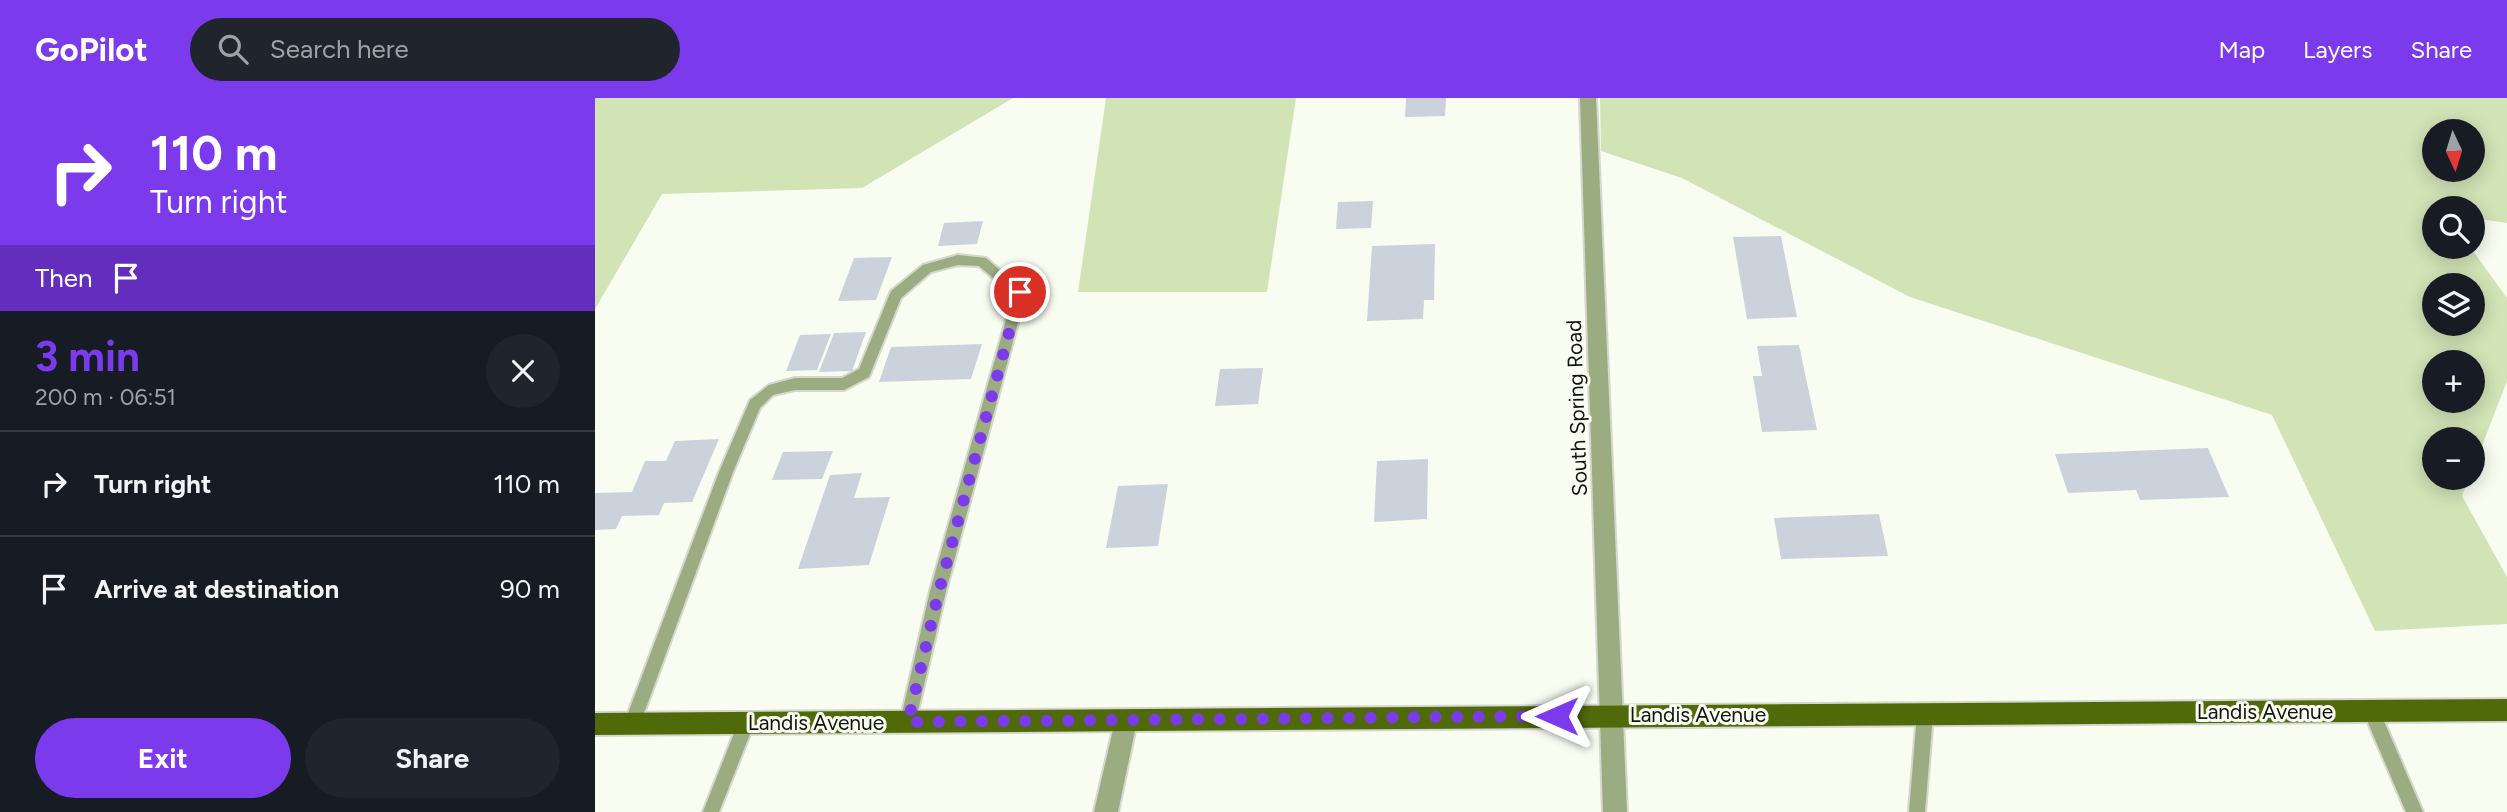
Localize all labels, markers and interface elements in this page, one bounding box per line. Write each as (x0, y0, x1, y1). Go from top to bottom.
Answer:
search box (190, 18, 680, 81)
text: GoPilot (35, 30, 148, 69)
icon: search (214, 30, 252, 68)
text: Search here (270, 33, 409, 65)
text: Map (2218, 35, 2265, 64)
text: Layers (2303, 35, 2372, 64)
text: Share (2410, 35, 2472, 64)
north arrow (2422, 119, 2485, 182)
map controls (2422, 119, 2485, 490)
text: 110 m (150, 123, 278, 182)
icon: right (35, 126, 126, 217)
text: Turn right (150, 183, 288, 221)
button: search (2422, 196, 2485, 259)
icon: arrive (107, 259, 145, 297)
text: Then (35, 262, 93, 294)
pin (990, 262, 1050, 322)
icon: arrive (1001, 273, 1039, 311)
button: layers (2422, 273, 2485, 336)
street label: South Spring Road (1561, 319, 1592, 497)
text: 3 min (35, 331, 140, 382)
button: close (486, 334, 560, 408)
button: + (2422, 350, 2485, 413)
text: 200 m · 06:51 (35, 383, 176, 411)
button: − (2422, 427, 2485, 490)
icon: right (35, 465, 73, 503)
text: Turn right (94, 468, 211, 500)
text: 110 m (493, 468, 560, 500)
icon: arrive (35, 570, 73, 608)
text: Arrive at destination (94, 573, 339, 605)
text: 90 m (500, 573, 560, 605)
position arrow (1520, 679, 1594, 753)
street label: Landis Avenue (2197, 699, 2333, 724)
street label: Landis Avenue (1630, 702, 1766, 727)
street label: Landis Avenue (748, 710, 884, 735)
button: Exit (35, 718, 291, 798)
button: Share (305, 718, 560, 798)

